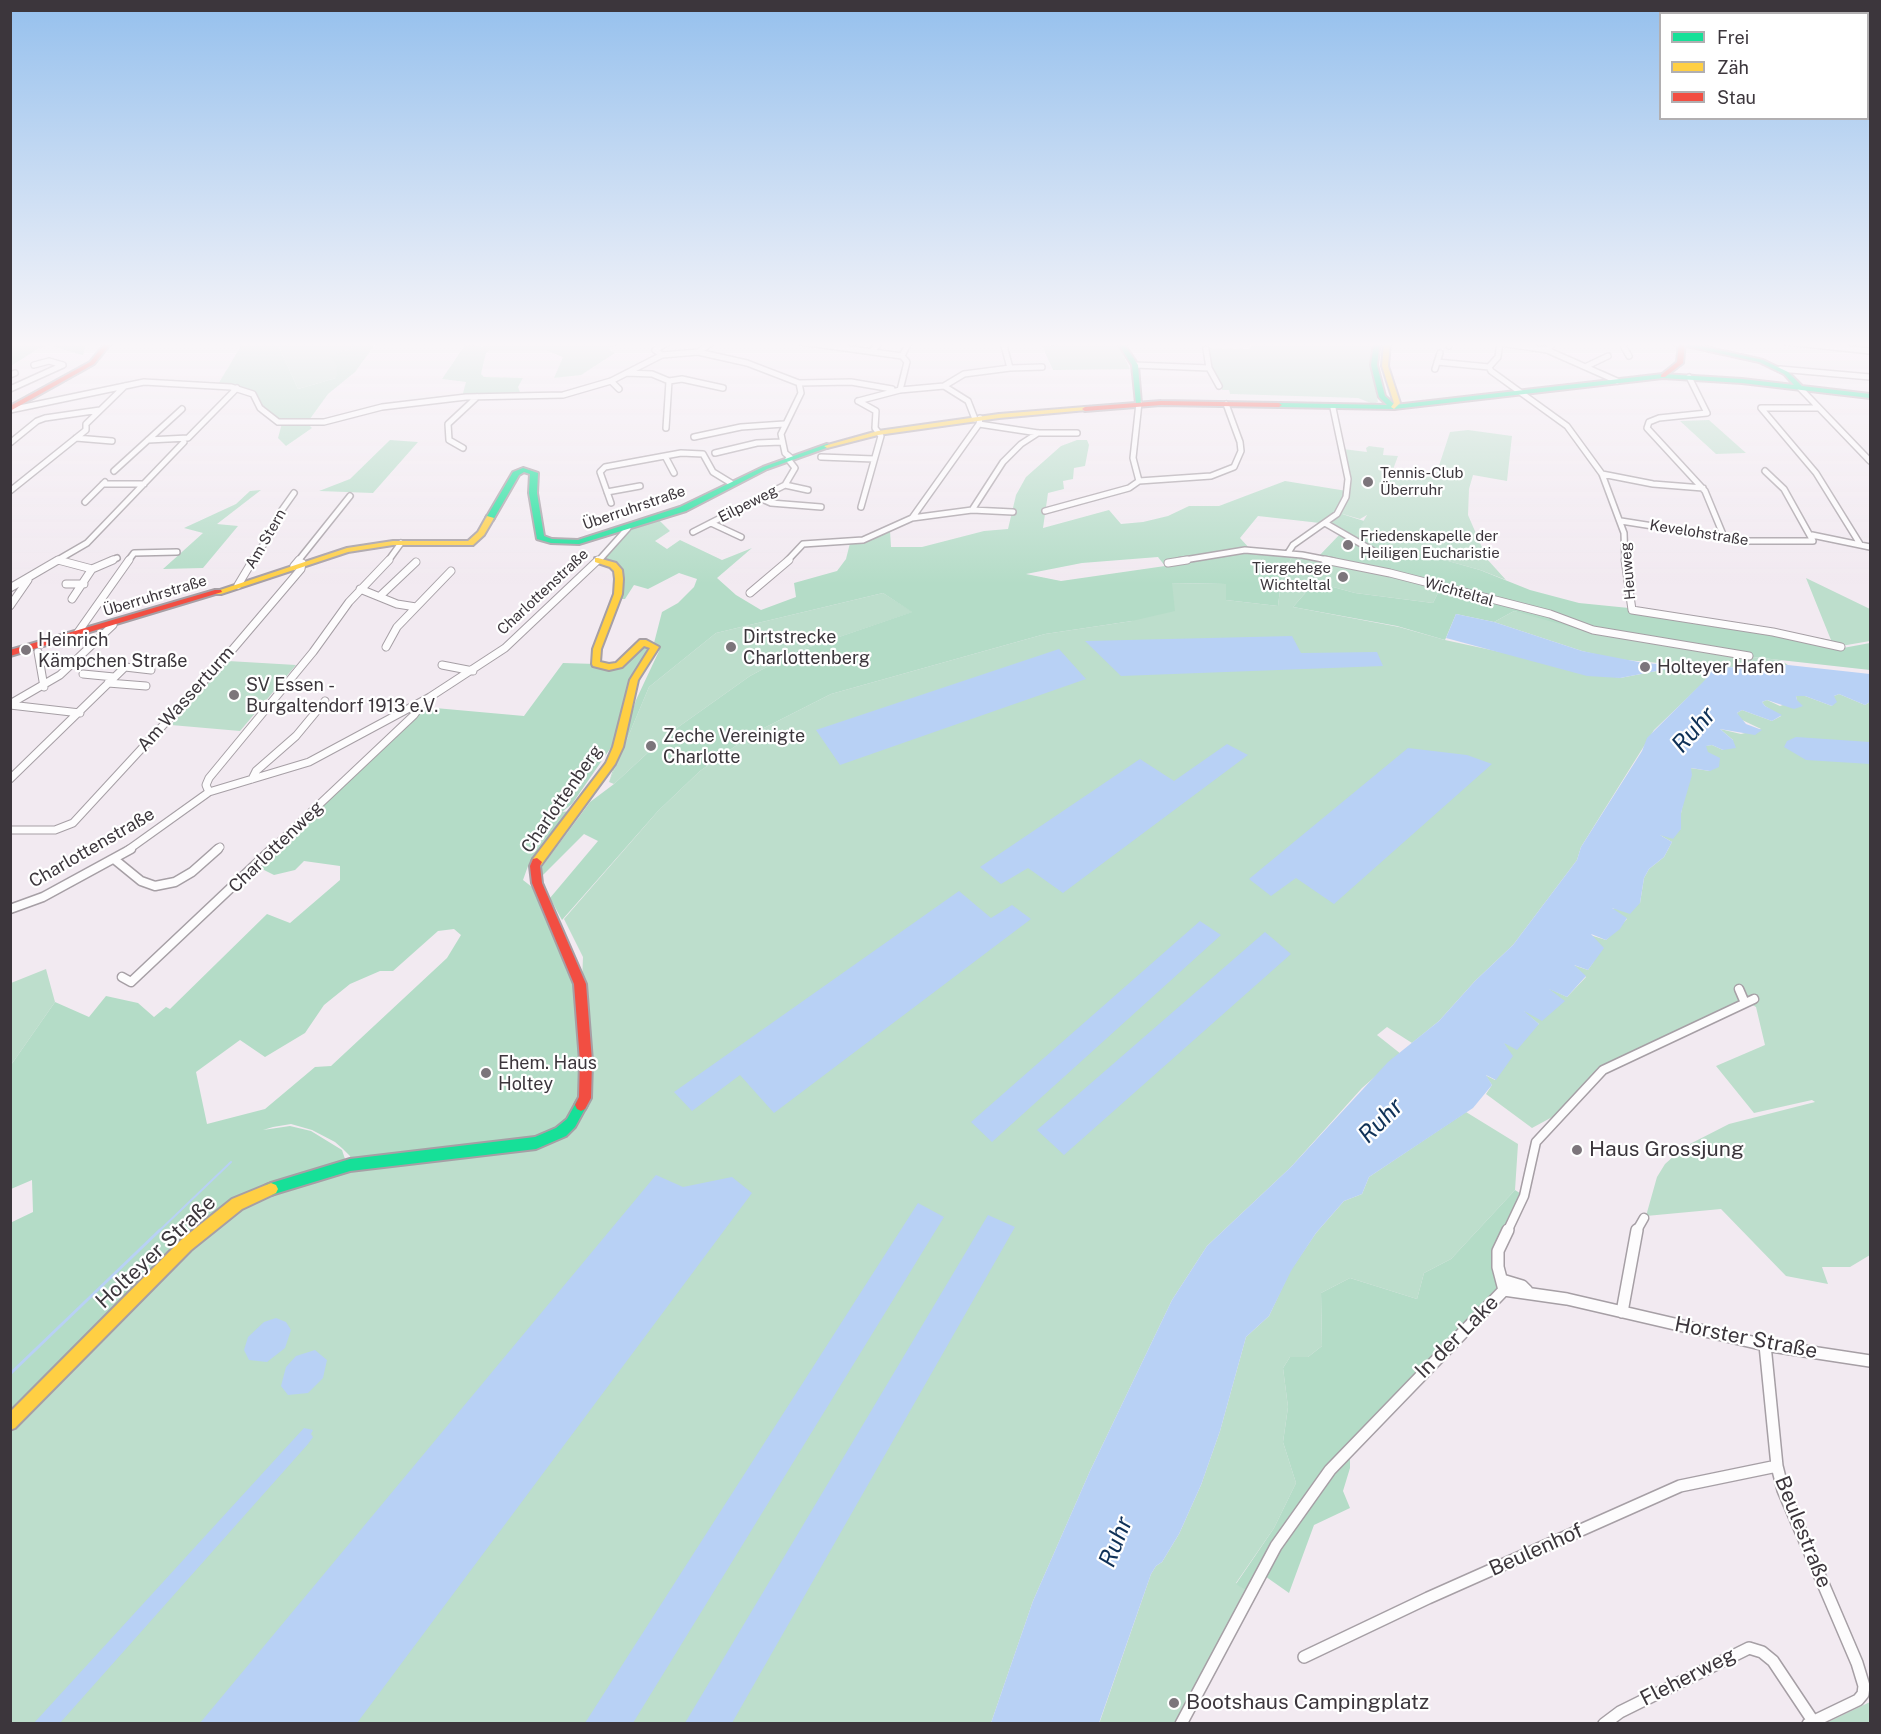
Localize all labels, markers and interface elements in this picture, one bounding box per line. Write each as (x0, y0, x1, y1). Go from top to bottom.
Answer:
legend (1659, 12, 1869, 120)
text: Frei (1717, 27, 1749, 48)
text: Zäh (1717, 57, 1749, 78)
text: Stau (1717, 87, 1756, 108)
place label: Tennis-Club Überruhr (1380, 464, 1464, 499)
marker: Tennis-Club Überruhr (1361, 475, 1375, 489)
street label: Eilpeweg (715, 481, 781, 527)
street label: Überruhrstraße (580, 482, 688, 534)
street label: Am Stern (242, 506, 290, 572)
street label: Kevelohstraße (1648, 516, 1750, 550)
place label: Friedenskapelle der Heiligen Eucharistie (1360, 527, 1500, 562)
marker: Friedenskapelle der Heiligen Eucharistie (1341, 538, 1355, 552)
street label: Heuweg (1617, 541, 1639, 601)
street label: Charlottenstraße (494, 545, 592, 639)
place label: Tiergehege Wichteltal (1252, 559, 1331, 594)
marker: Tiergehege Wichteltal (1336, 570, 1350, 584)
street label: Überruhrstraße (101, 572, 209, 620)
street label: Wichteltal (1422, 574, 1496, 610)
place label: Dirtstrecke Charlottenberg (743, 626, 870, 668)
place label: Heinrich Kämpchen Straße (38, 629, 188, 672)
marker: Dirtstrecke Charlottenberg (724, 640, 738, 654)
street label: Am Wasserturm (133, 642, 239, 756)
marker: Heinrich Kämpchen Straße (19, 643, 33, 657)
place label: Holteyer Hafen (1657, 656, 1784, 678)
marker: Holteyer Hafen (1638, 660, 1652, 674)
place label: SV Essen - Burgaltendorf 1913 e.V. (246, 674, 438, 716)
marker: SV Essen - Burgaltendorf 1913 e.V. (227, 688, 241, 702)
water label: Ruhr (1666, 701, 1722, 759)
place label: Zeche Vereinigte Charlotte (663, 725, 805, 768)
marker: Zeche Vereinigte Charlotte (644, 739, 658, 753)
street label: Charlottenberg (517, 741, 607, 857)
street label: Charlottenweg (224, 797, 328, 897)
street label: Charlottenstraße (25, 803, 159, 893)
place label: Ehem. Haus Holtey (498, 1052, 597, 1094)
marker: Ehem. Haus Holtey (479, 1066, 493, 1080)
water label: Ruhr (1353, 1093, 1409, 1149)
place label: Haus Grossjung (1589, 1137, 1744, 1163)
marker: Haus Grossjung (1570, 1143, 1584, 1157)
street label: Holteyer Straße (91, 1190, 221, 1314)
street label: In der Lake (1410, 1290, 1504, 1384)
street label: Horster Straße (1672, 1312, 1820, 1364)
street label: Beulestraße (1769, 1472, 1837, 1592)
water label: Ruhr (1093, 1513, 1139, 1571)
street label: Beulenhof (1485, 1518, 1587, 1582)
street label: Fleherweg (1636, 1642, 1740, 1712)
place label: Bootshaus Campingplatz (1186, 1690, 1429, 1716)
marker: Bootshaus Campingplatz (1167, 1696, 1181, 1710)

